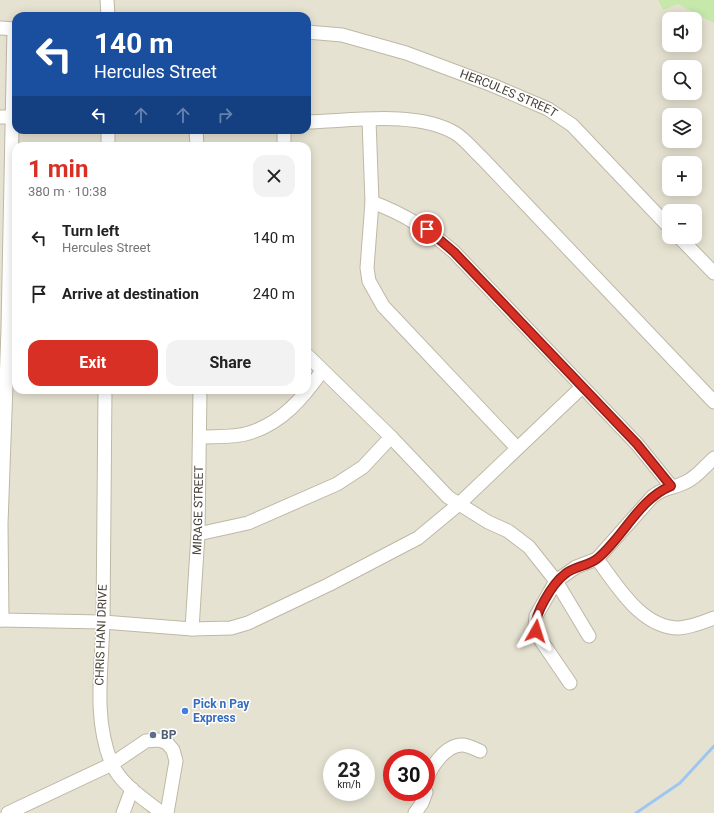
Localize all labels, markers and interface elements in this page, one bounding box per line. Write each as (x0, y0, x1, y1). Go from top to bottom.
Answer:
map controls (662, 12, 702, 244)
button: sound (662, 12, 702, 52)
text: 140 m (94, 27, 173, 60)
icon: left (28, 28, 80, 80)
button: search (662, 60, 702, 100)
text: Hercules Street (94, 61, 217, 82)
street label: HERCULES STREET (458, 67, 560, 120)
icon: left (88, 104, 110, 126)
icon: ahead (130, 104, 152, 126)
icon: ahead (172, 104, 194, 126)
icon: right (214, 104, 236, 126)
button: layers (662, 108, 702, 148)
text: 1 min (28, 155, 88, 183)
button: close (253, 155, 295, 197)
button: + (662, 156, 702, 196)
text: 380 m · 10:38 (28, 184, 107, 199)
button: − (662, 204, 702, 244)
pin (410, 212, 444, 246)
icon: arrive (416, 218, 438, 240)
text: Turn left (62, 222, 119, 240)
icon: left (28, 227, 50, 249)
text: 140 m (253, 229, 295, 247)
text: Hercules Street (62, 240, 151, 255)
icon: arrive (28, 283, 50, 305)
text: Arrive at destination (62, 285, 199, 303)
text: 240 m (253, 285, 295, 303)
button: Exit (28, 340, 158, 386)
button: Share (166, 340, 295, 386)
street label: MIRAGE STREET (190, 465, 206, 555)
street label: CHRIS HANI DRIVE (92, 584, 110, 686)
position arrow (515, 610, 557, 652)
place label: Pick n Pay Express (193, 697, 250, 725)
marker: Pick n Pay Express (180, 706, 190, 716)
place label: BP (161, 728, 177, 742)
marker: BP (148, 730, 158, 740)
speed limit sign: 30 (383, 749, 435, 801)
text: 23 (338, 758, 360, 782)
text: km/h (337, 779, 361, 790)

